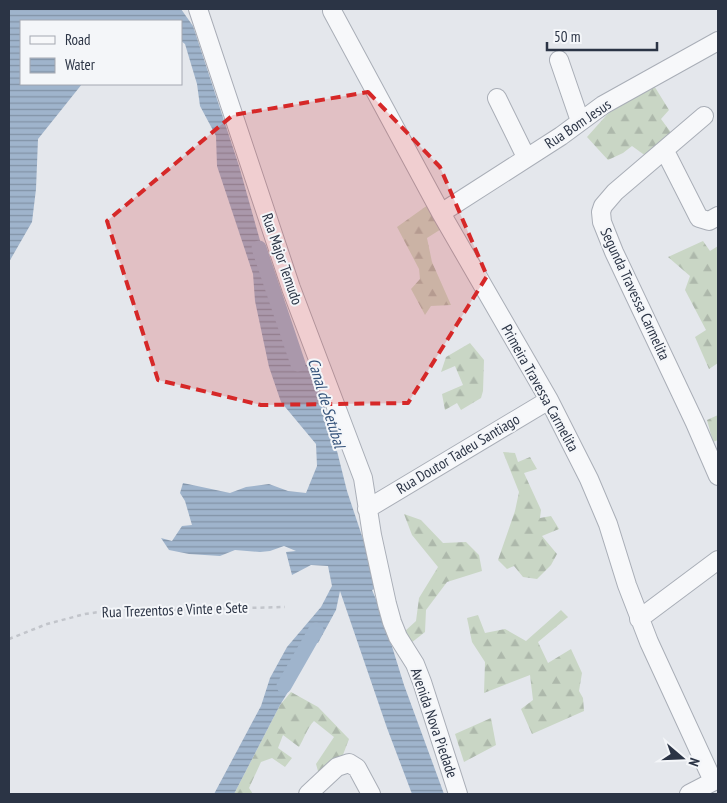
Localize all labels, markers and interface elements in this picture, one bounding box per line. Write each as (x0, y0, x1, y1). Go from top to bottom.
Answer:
legend (20, 20, 182, 85)
scale bar (547, 20, 657, 52)
text: 50 m (554, 27, 580, 46)
text: Road (65, 30, 91, 49)
text: Water (65, 55, 96, 74)
street label: Rua Bom Jesus (541, 95, 614, 153)
street label: Rua Major Temudo (258, 211, 307, 307)
street label: Segunda Travessa Carmelita (596, 225, 674, 363)
street label: Primeira Travessa Carmelita (498, 321, 583, 455)
water label: Canal de Setúbal (304, 356, 351, 452)
street label: Rua Doutor Tadeu Santiago (393, 409, 523, 498)
street label: Rua Trezentos e Vinte e Sete (102, 597, 248, 622)
street label: Avenida Nova Piedade (407, 665, 462, 780)
north arrow (657, 733, 707, 783)
text: N (685, 756, 704, 769)

